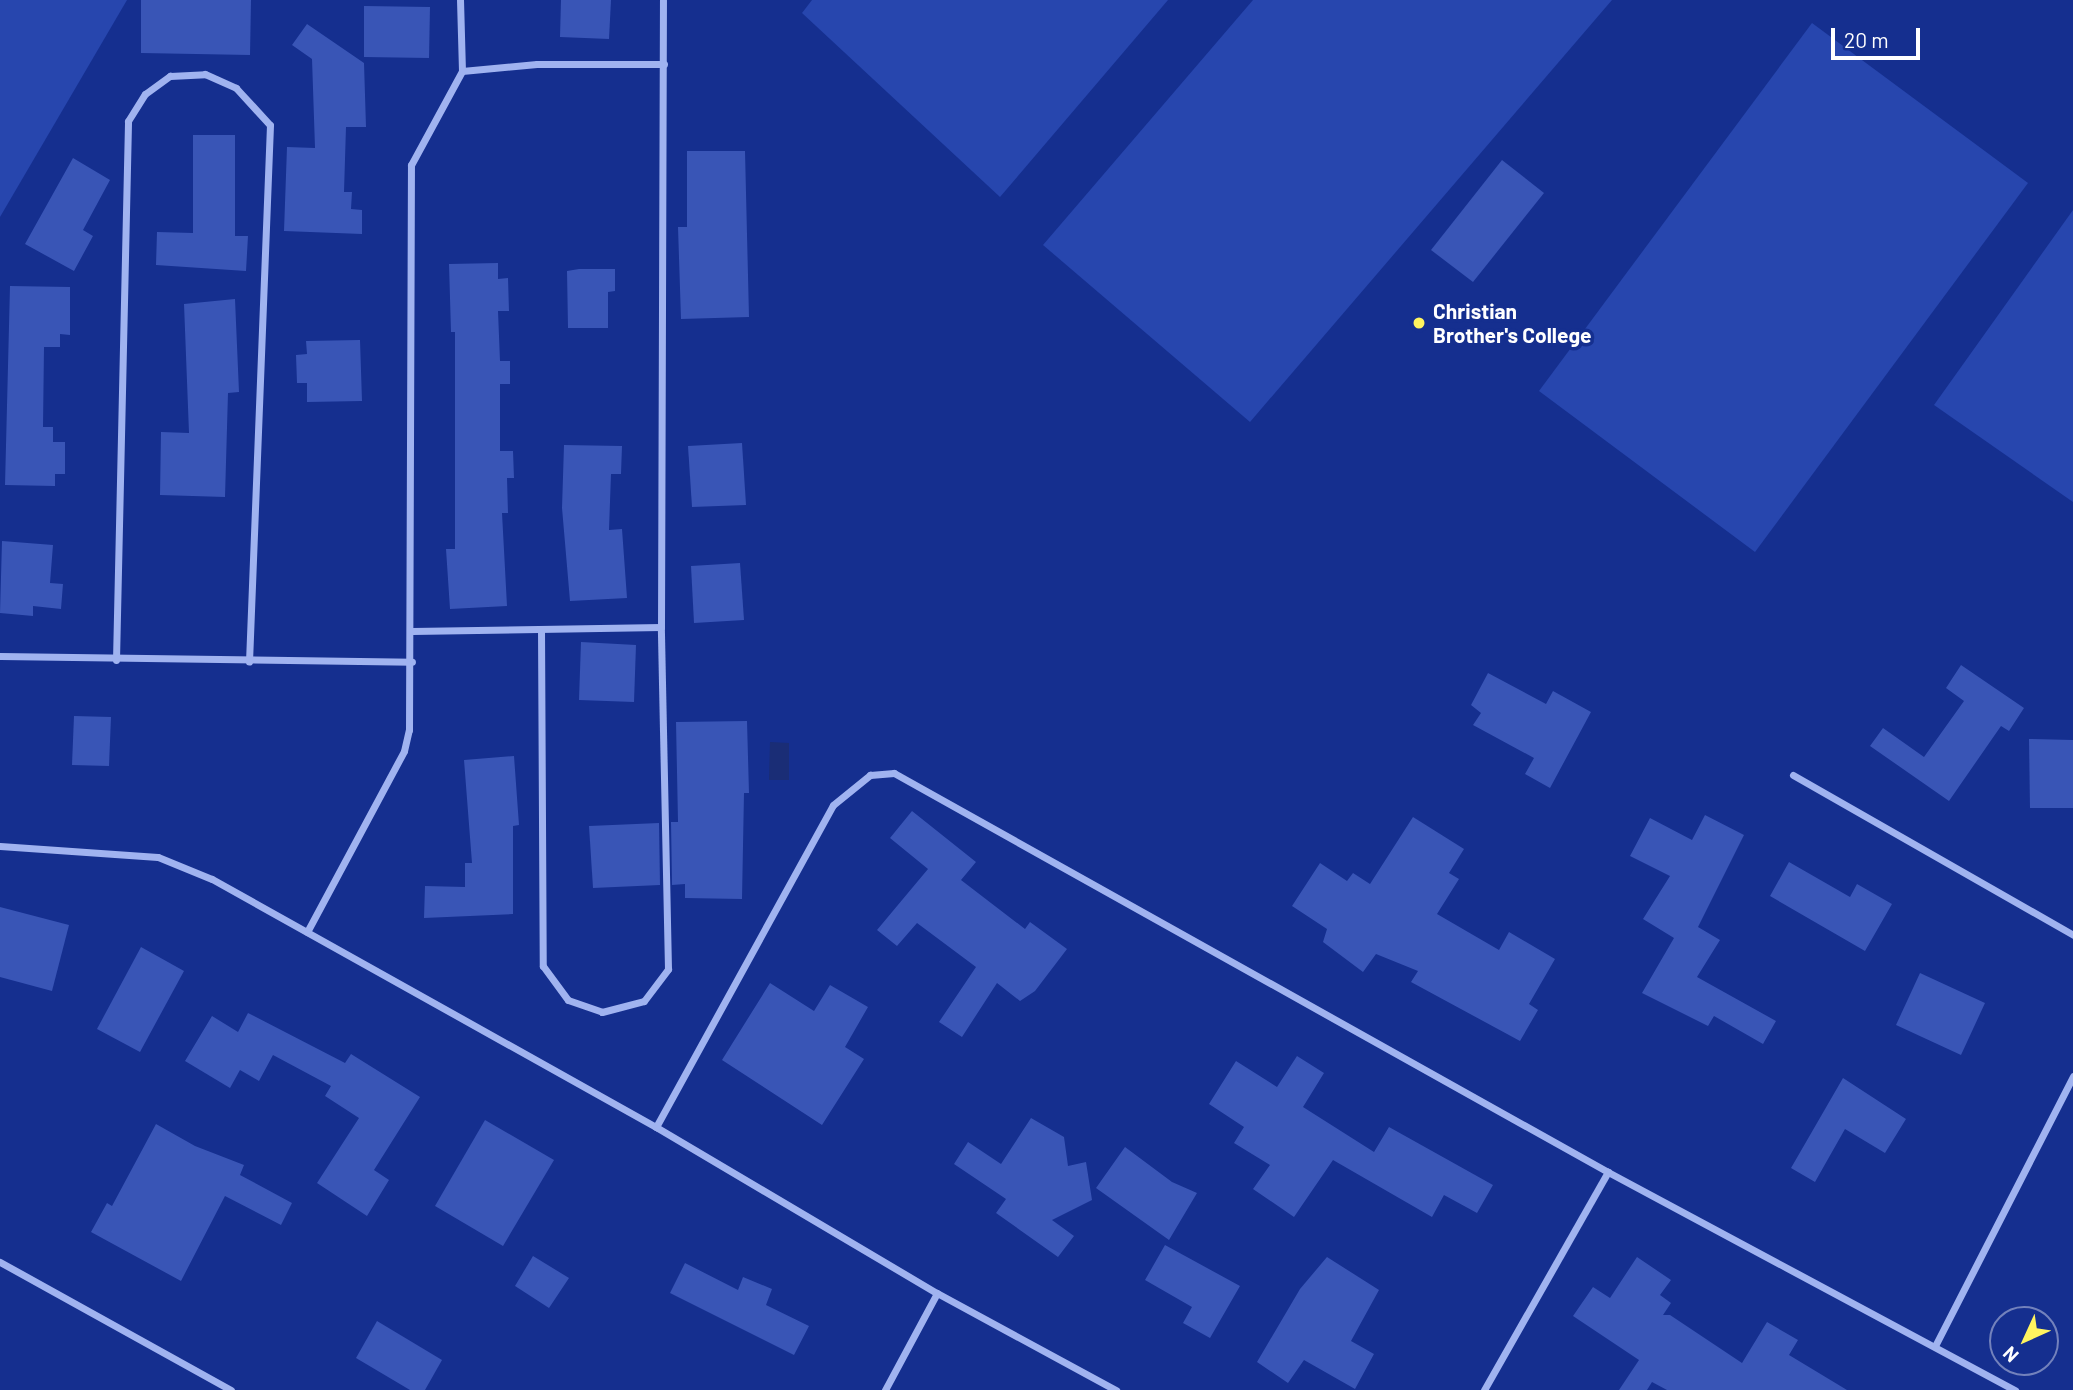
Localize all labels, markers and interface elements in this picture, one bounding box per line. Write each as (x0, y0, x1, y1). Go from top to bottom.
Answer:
scale bar (1835, 14, 1924, 58)
text: 20 m (1844, 27, 1889, 52)
place label: Christian Brother's College (1433, 298, 1592, 348)
marker: Christian Brother's College (1411, 315, 1427, 331)
north arrow (1989, 1306, 2059, 1376)
text: N (1998, 1342, 2023, 1367)

